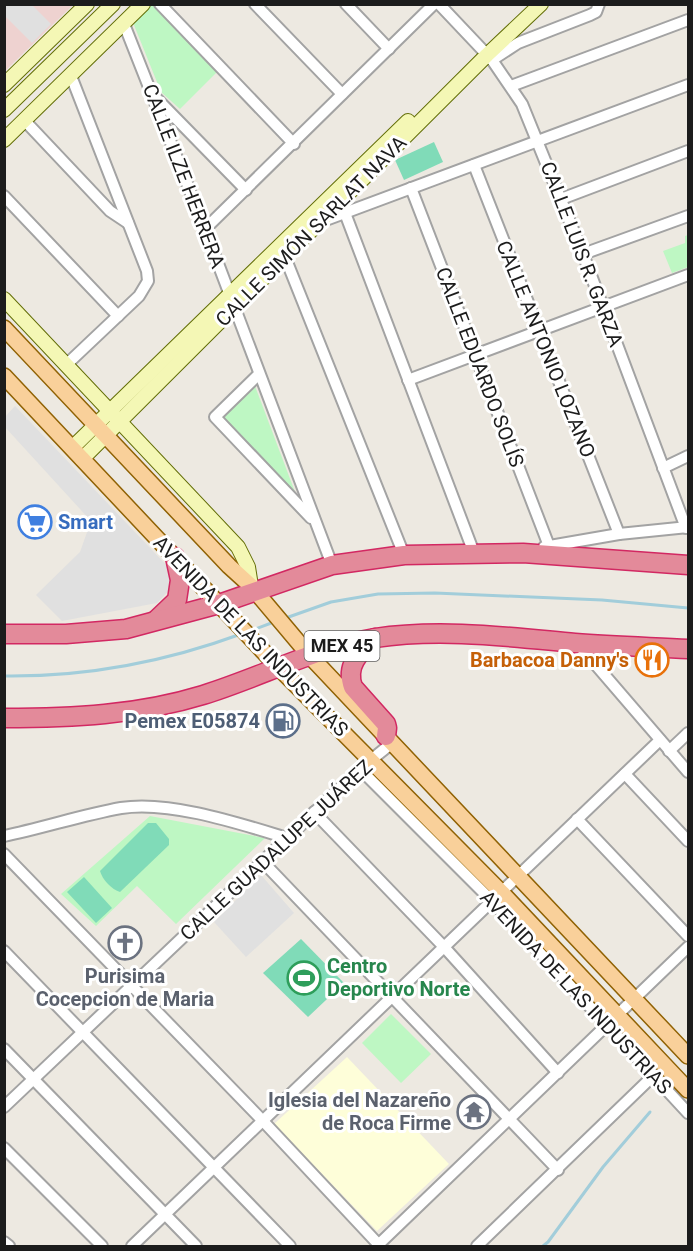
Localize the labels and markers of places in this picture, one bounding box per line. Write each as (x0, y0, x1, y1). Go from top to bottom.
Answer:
supermarket icon: Smart (17, 504, 53, 540)
place label: Smart (58, 510, 113, 534)
restaurant icon: Barbacoa Danny's (634, 642, 670, 678)
place label: Barbacoa Danny's (470, 648, 629, 672)
fuel station icon: Pemex E05874 (265, 703, 301, 739)
place label: Pemex E05874 (125, 709, 260, 733)
church icon: Purisima Cocepcion de Maria (107, 925, 143, 961)
place label: Centro Deportivo Norte (327, 954, 470, 1001)
sports icon: Centro Deportivo Norte (286, 960, 322, 996)
place label: Purisima Cocepcion de Maria (36, 964, 215, 1011)
place label: Iglesia del Nazareño de Roca Firme (268, 1088, 451, 1135)
temple icon: Iglesia del Nazareño de Roca Firme (456, 1094, 492, 1130)

